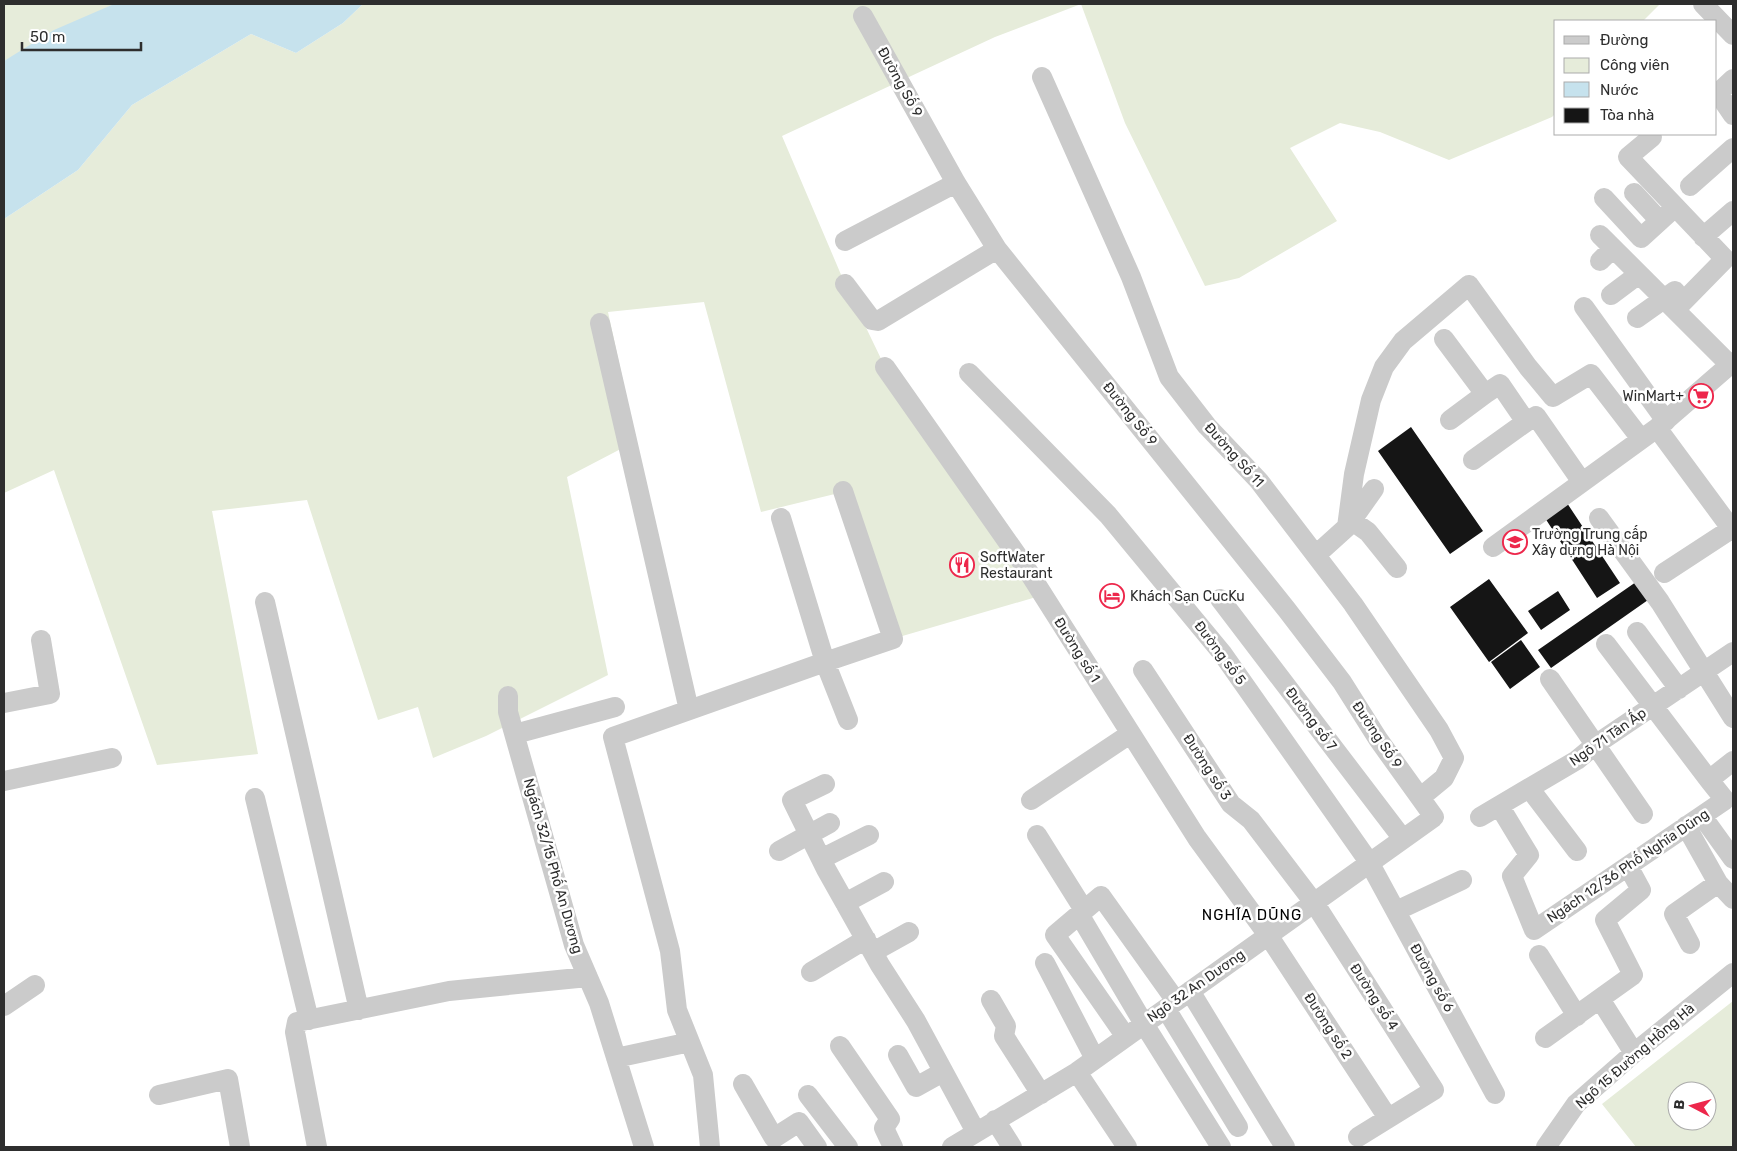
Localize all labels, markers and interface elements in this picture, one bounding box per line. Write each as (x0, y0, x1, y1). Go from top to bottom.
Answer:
scale bar (22, 20, 141, 52)
legend (1554, 20, 1717, 135)
text: 50 m (30, 28, 65, 46)
text: Đường (1600, 31, 1648, 49)
street label: Đường Số 9 (874, 44, 927, 120)
text: Công viên (1600, 56, 1669, 74)
text: Nước (1600, 81, 1639, 99)
text: Tòa nhà (1600, 106, 1654, 124)
street label: Đường Số 9 (1099, 378, 1162, 449)
supermarket icon: WinMart+ (1688, 383, 1714, 409)
place label: WinMart+ (1623, 388, 1684, 405)
street label: Đường Số 11 (1201, 419, 1268, 491)
place label: Trường Trung cấp Xây dựng Hà Nội (1532, 525, 1648, 559)
school or university icon: Trường Trung cấp Xây dựng Hà Nội (1502, 529, 1528, 555)
place label: SoftWater Restaurant (980, 549, 1053, 582)
restaurant icon: SoftWater Restaurant (949, 552, 975, 578)
hotel icon: Khách Sạn CucKu (1099, 583, 1125, 609)
place label: Khách Sạn CucKu (1130, 588, 1245, 605)
street label: Đường số 1 (1050, 614, 1104, 686)
street label: Đường số 5 (1190, 617, 1250, 688)
street label: Đường số 7 (1282, 684, 1341, 754)
street label: Đường Số 9 (1348, 698, 1406, 772)
street label: Ngõ 71 Tân Ấp (1565, 702, 1650, 770)
street label: Đường số 3 (1179, 730, 1236, 803)
street label: Ngách 32/15 Phố An Dương (520, 776, 587, 956)
street label: Ngách 12/36 Phố Nghĩa Dũng (1543, 805, 1712, 927)
district label: NGHĨA DŨNG (1202, 906, 1302, 924)
street label: Đường số 6 (1406, 940, 1459, 1015)
street label: Ngõ 32 An Dương (1144, 946, 1248, 1026)
street label: Đường số 4 (1346, 960, 1403, 1034)
street label: Đường số 2 (1300, 989, 1356, 1062)
street label: Ngõ 15 Đường Hồng Hà (1571, 999, 1698, 1112)
north arrow (1667, 1081, 1717, 1131)
text: B (1671, 1099, 1689, 1110)

